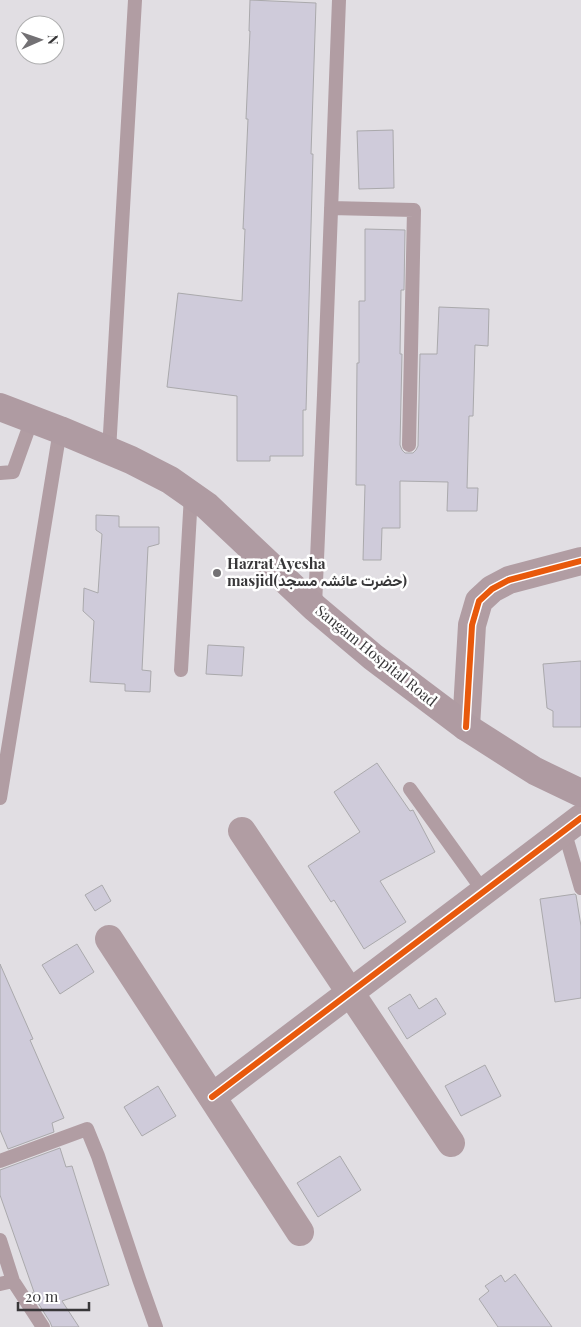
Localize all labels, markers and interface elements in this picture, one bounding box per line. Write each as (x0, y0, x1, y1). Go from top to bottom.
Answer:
north arrow (15, 15, 65, 65)
text: N (44, 34, 63, 45)
place label: Hazrat Ayesha masjid(حضرت عائشہ مسجد) (227, 553, 407, 590)
marker: Hazrat Ayesha masjid(حضرت عائشہ مسجد) (211, 567, 223, 579)
street label: Sangam Hospital Road (312, 600, 442, 711)
scale bar (18, 1280, 89, 1312)
text: 20 m (25, 1286, 59, 1306)

